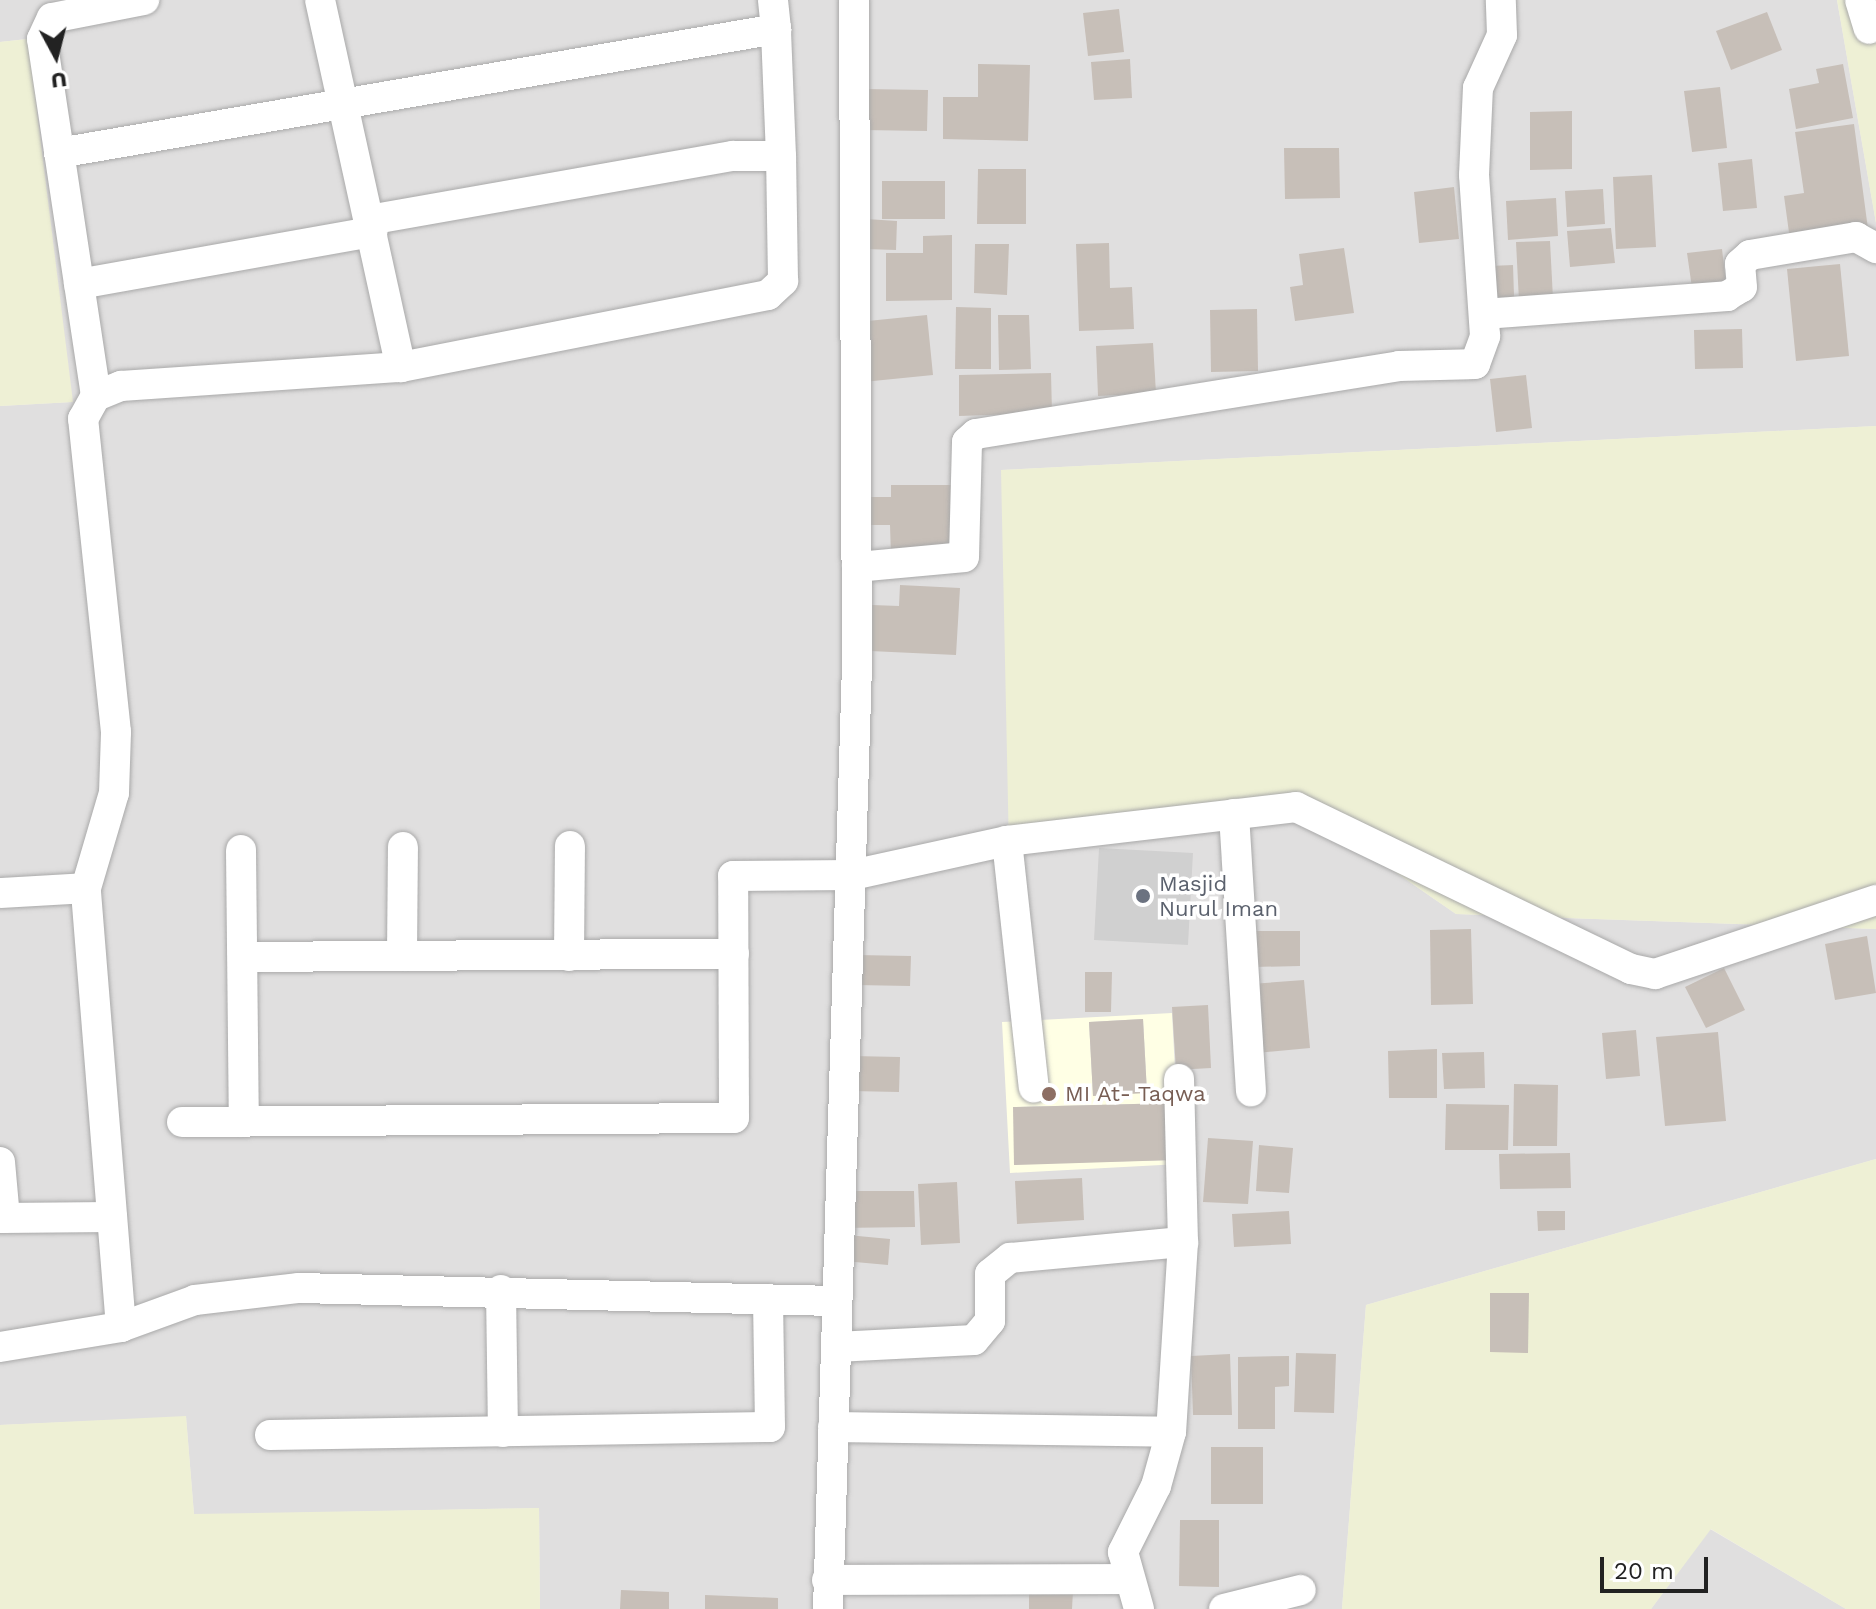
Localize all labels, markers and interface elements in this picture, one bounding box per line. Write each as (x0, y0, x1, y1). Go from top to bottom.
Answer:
north arrow (16, 16, 96, 96)
text: U (50, 67, 68, 94)
place label: Masjid Nurul Iman (1159, 870, 1279, 922)
marker: Masjid Nurul Iman (1134, 887, 1152, 905)
place label: MI At- Taqwa (1065, 1081, 1207, 1107)
marker: MI At- Taqwa (1040, 1085, 1058, 1103)
scale bar (1604, 1541, 1712, 1591)
text: 20 m (1614, 1557, 1674, 1585)

